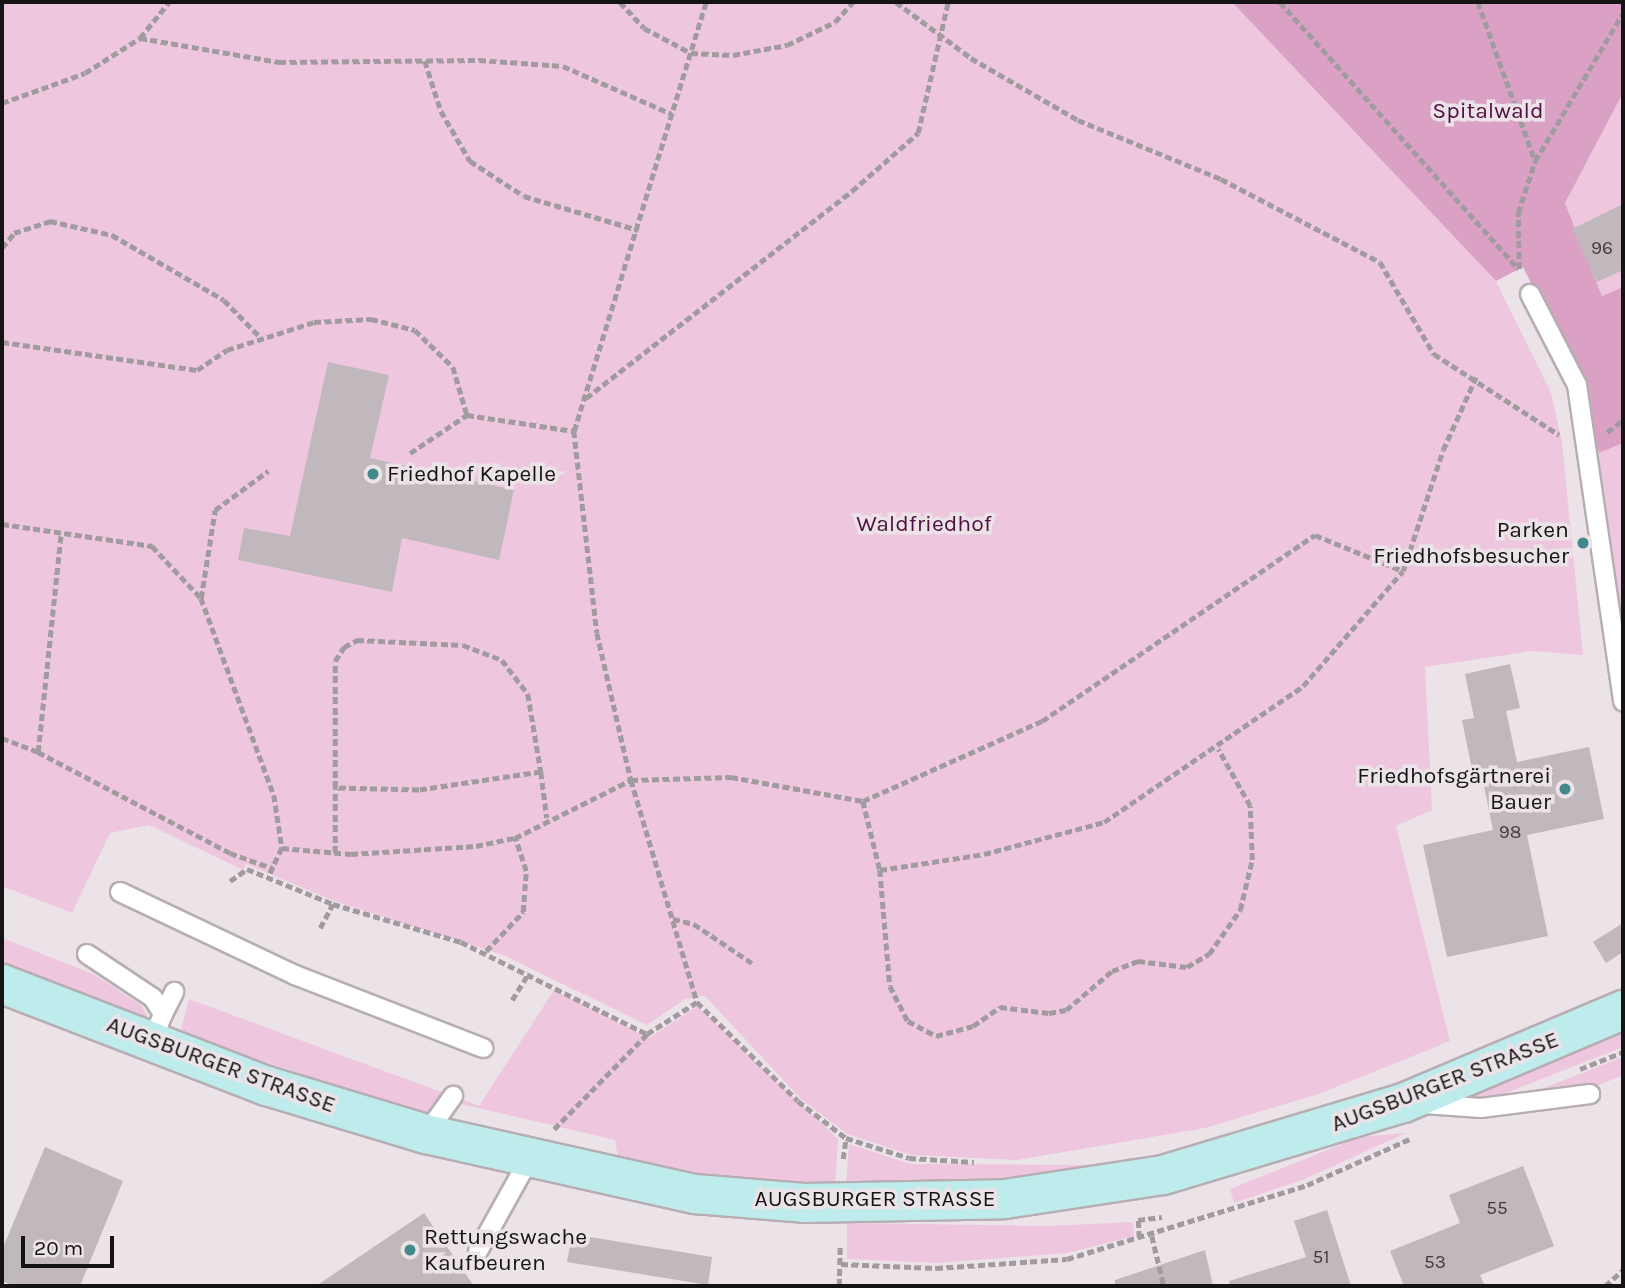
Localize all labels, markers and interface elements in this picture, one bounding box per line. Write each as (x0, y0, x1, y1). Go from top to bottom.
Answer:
park label: Spitalwald (1432, 97, 1544, 125)
house number: 96 (1591, 238, 1613, 260)
place label: Friedhof Kapelle (387, 460, 556, 488)
marker: Friedhof Kapelle (365, 466, 381, 482)
park label: Waldfriedhof (856, 510, 992, 538)
place label: Parken Friedhofsbesucher (1373, 516, 1569, 570)
marker: Parken Friedhofsbesucher (1575, 535, 1591, 551)
place label: Friedhofsgärtnerei Bauer (1357, 762, 1551, 816)
marker: Friedhofsgärtnerei Bauer (1557, 781, 1573, 797)
house number: 98 (1499, 822, 1521, 844)
street label: AUGSBURGER STRASSE (103, 1011, 339, 1119)
street label: AUGSBURGER STRASSE (1328, 1026, 1562, 1138)
street label: AUGSBURGER STRASSE (754, 1185, 996, 1213)
house number: 55 (1486, 1198, 1508, 1220)
scale bar (24, 1222, 117, 1266)
place label: Rettungswache Kaufbeuren (424, 1223, 587, 1277)
text: 20 m (34, 1236, 83, 1260)
marker: Rettungswache Kaufbeuren (402, 1242, 418, 1258)
house number: 51 (1312, 1247, 1330, 1269)
house number: 53 (1424, 1252, 1446, 1274)

